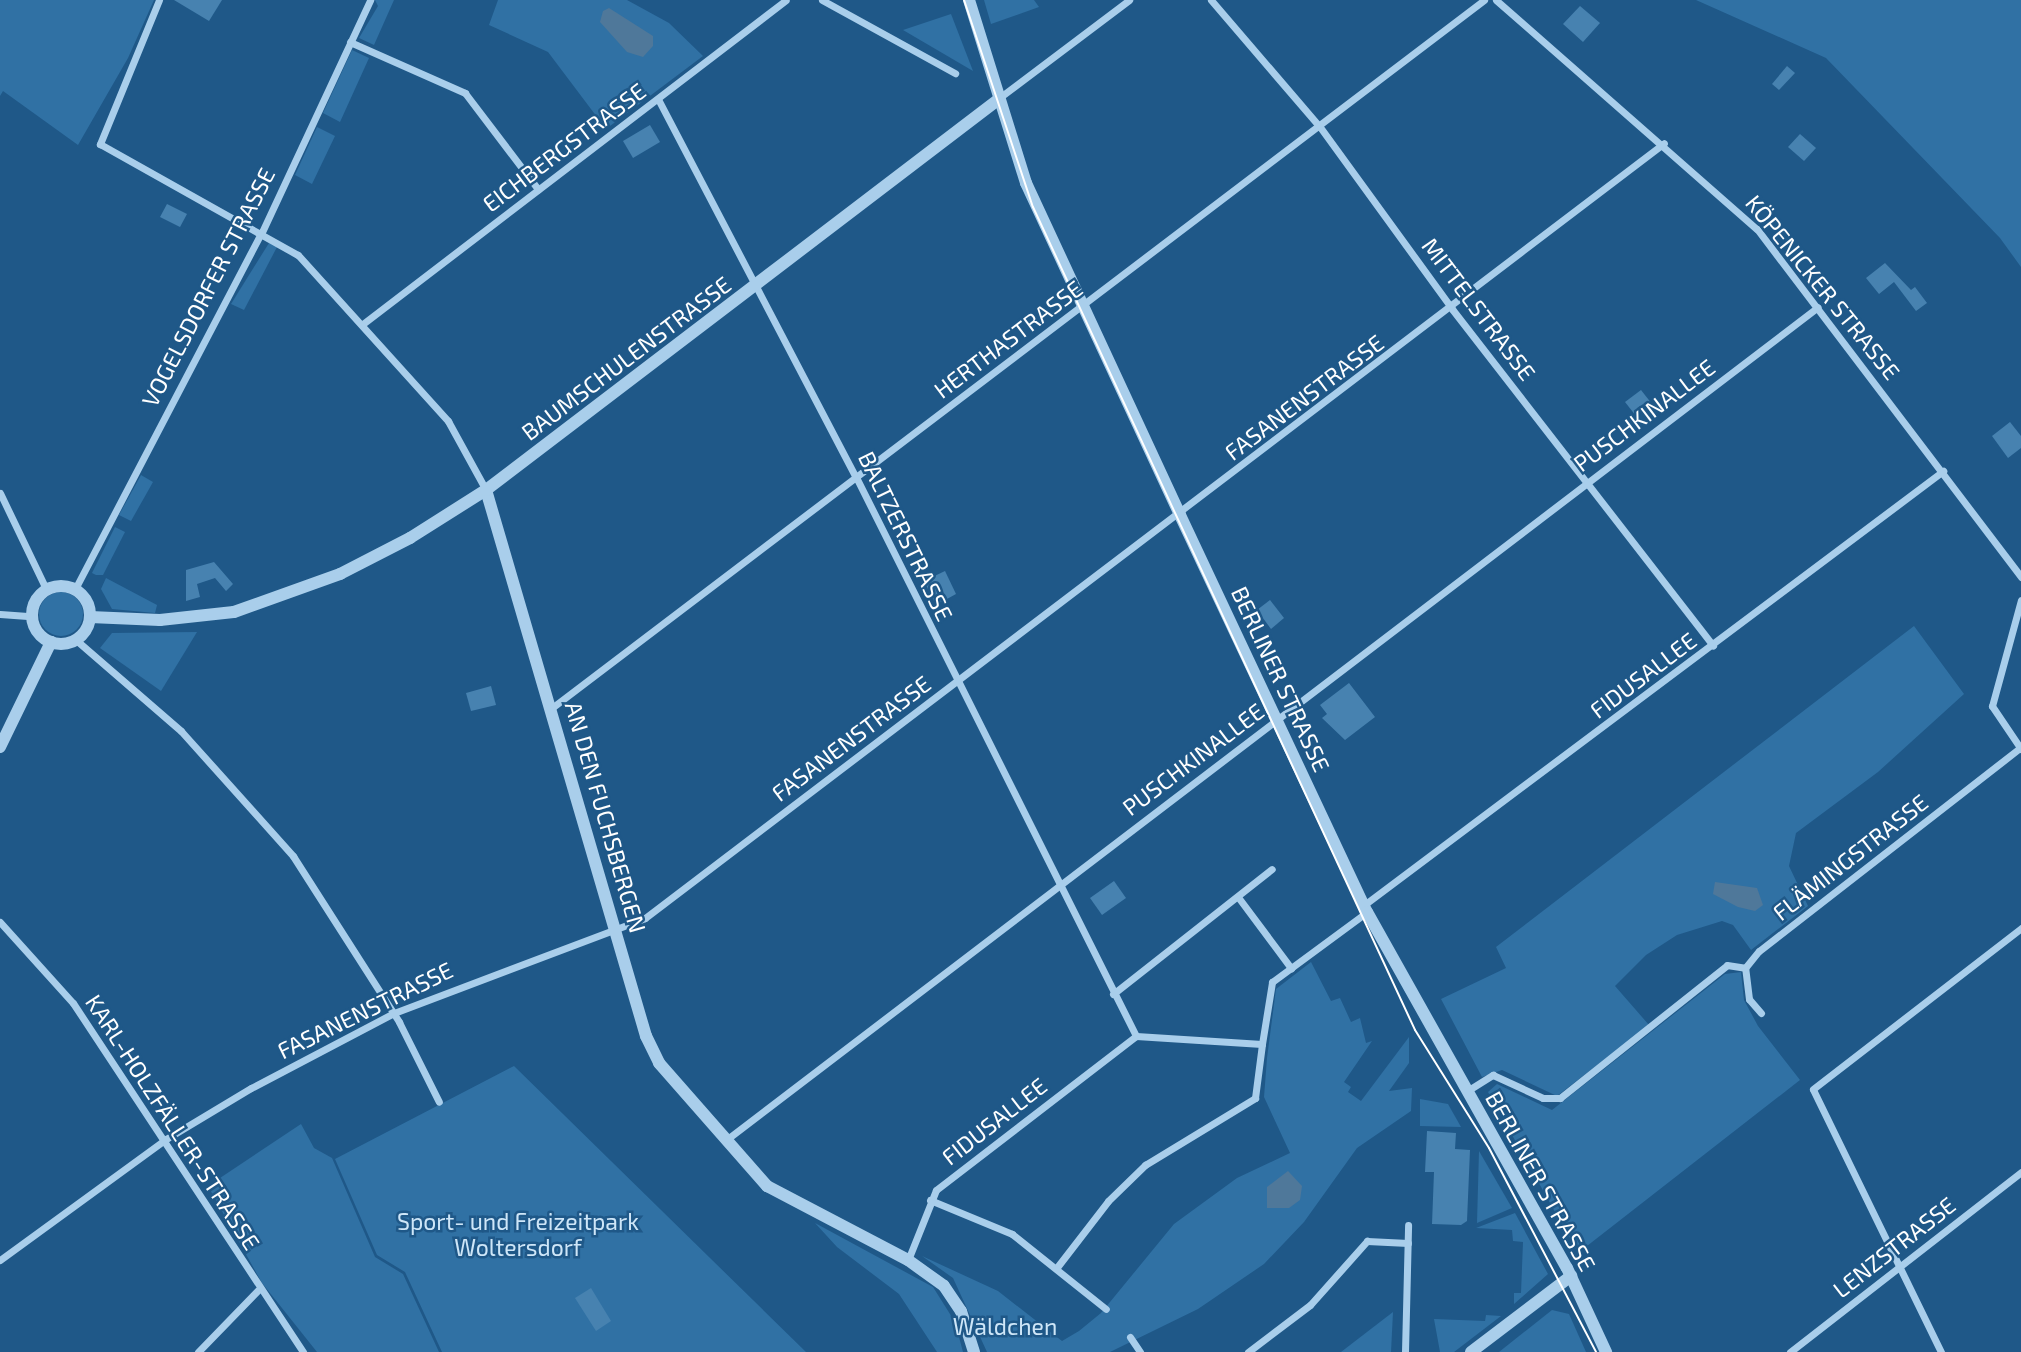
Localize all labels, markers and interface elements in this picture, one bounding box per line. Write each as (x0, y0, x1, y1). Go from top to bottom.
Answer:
street label: EICHBERGSTRASSE (477, 77, 651, 217)
street label: VOGELSDORFER STRASSE (136, 163, 280, 411)
street label: KÖPENICKER STRASSE (1740, 189, 1906, 385)
street label: MITTELSTRASSE (1416, 232, 1542, 386)
street label: BAUMSCHULENSTRASSE (516, 270, 736, 446)
street label: HERTHASTRASSE (928, 274, 1088, 404)
street label: FASANENSTRASSE (1219, 328, 1389, 466)
street label: PUSCHKINALLEE (1568, 353, 1720, 477)
street label: BALTZERSTRASSE (853, 447, 959, 625)
street label: BERLINER STRASSE (1226, 582, 1336, 776)
street label: FIDUSALLEE (1585, 626, 1701, 724)
street label: FASANENSTRASSE (766, 669, 936, 807)
street label: PUSCHKINALLEE (1117, 697, 1269, 821)
street label: AN DEN FUCHSBERGEN (560, 698, 652, 936)
street label: FLÄMINGSTRASSE (1767, 788, 1933, 926)
street label: FASANENSTRASSE (273, 956, 457, 1064)
street label: KARL-HOLZFÄLLER-STRASSE (80, 989, 266, 1255)
street label: FIDUSALLEE (936, 1071, 1052, 1171)
street label: BERLINER STRASSE (1480, 1086, 1602, 1276)
street label: LENZSTRASSE (1827, 1191, 1961, 1303)
park label: Sport- und Freizeitpark Woltersdorf (397, 1207, 639, 1261)
park label: Wäldchen (953, 1312, 1057, 1340)

